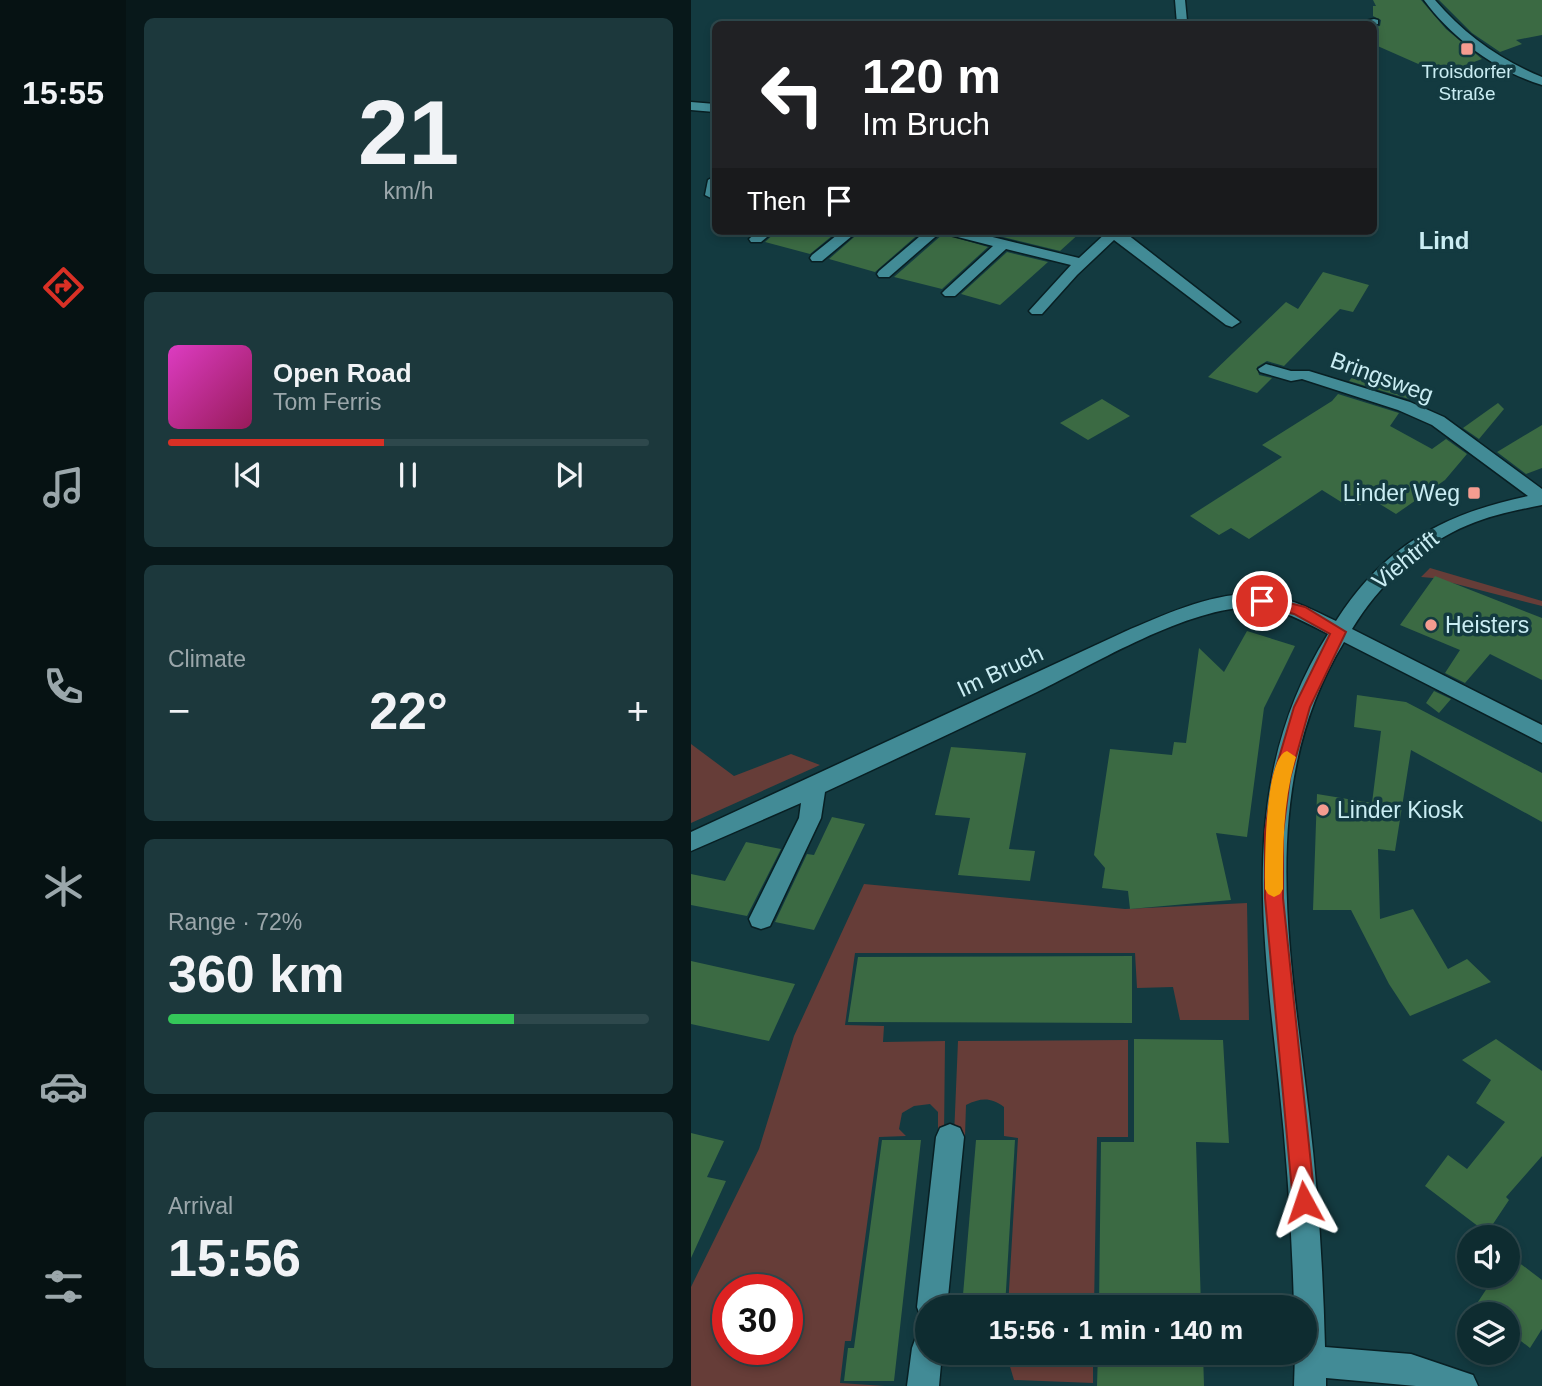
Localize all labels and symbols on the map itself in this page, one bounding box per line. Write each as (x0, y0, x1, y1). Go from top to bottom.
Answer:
marker: Troisdorfer Straße (1459, 41, 1475, 57)
place label: Troisdorfer Straße (1421, 61, 1513, 104)
district label: Lind (1419, 227, 1469, 254)
street label: Bringsweg (1327, 346, 1437, 408)
place label: Linder Weg (1343, 480, 1460, 506)
marker: Linder Weg (1466, 485, 1482, 501)
street label: Viehtrift (1367, 525, 1444, 595)
pin (1232, 571, 1292, 631)
place label: Heisters (1445, 612, 1529, 638)
marker: Heisters (1423, 617, 1439, 633)
street label: Im Bruch (953, 640, 1047, 702)
place label: Linder Kiosk (1337, 797, 1464, 823)
marker: Linder Kiosk (1315, 802, 1331, 818)
position arrow (1267, 1165, 1341, 1239)
speed limit sign: 30 (712, 1274, 803, 1365)

